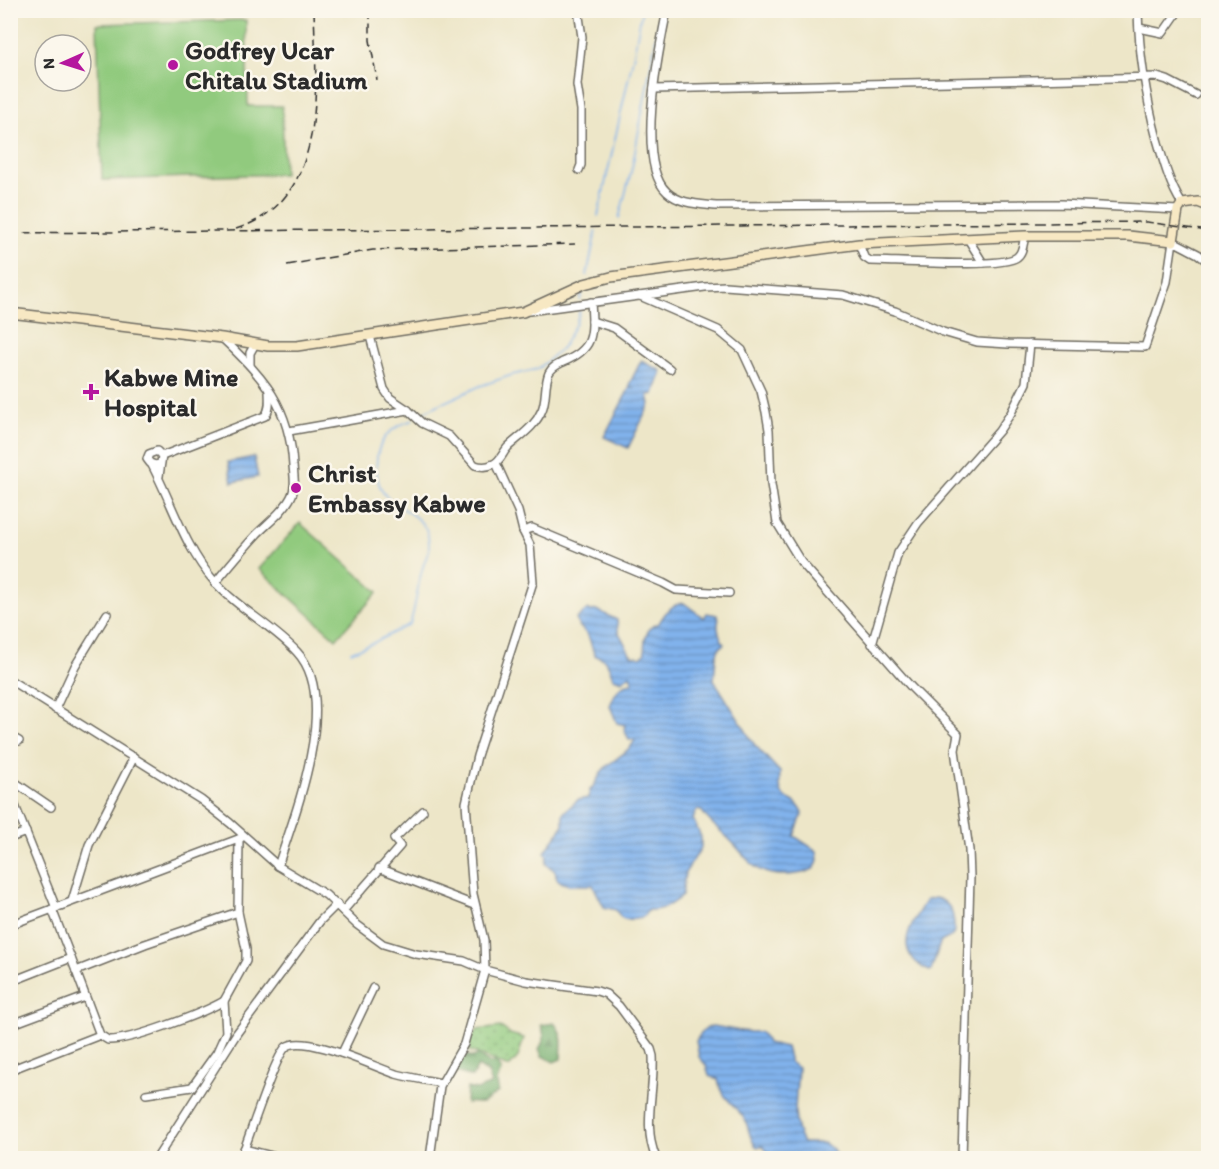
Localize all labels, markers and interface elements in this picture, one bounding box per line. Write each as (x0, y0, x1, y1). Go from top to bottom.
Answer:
north arrow (33, 33, 93, 93)
place label: Godfrey Ucar Chitalu Stadium (185, 34, 367, 96)
text: N (39, 58, 58, 70)
marker: Godfrey Ucar Chitalu Stadium (166, 58, 180, 72)
place label: Kabwe Mine Hospital (104, 361, 238, 423)
marker: Kabwe Mine Hospital (82, 383, 100, 401)
place label: Christ Embassy Kabwe (308, 457, 486, 519)
marker: Christ Embassy Kabwe (289, 481, 303, 495)

